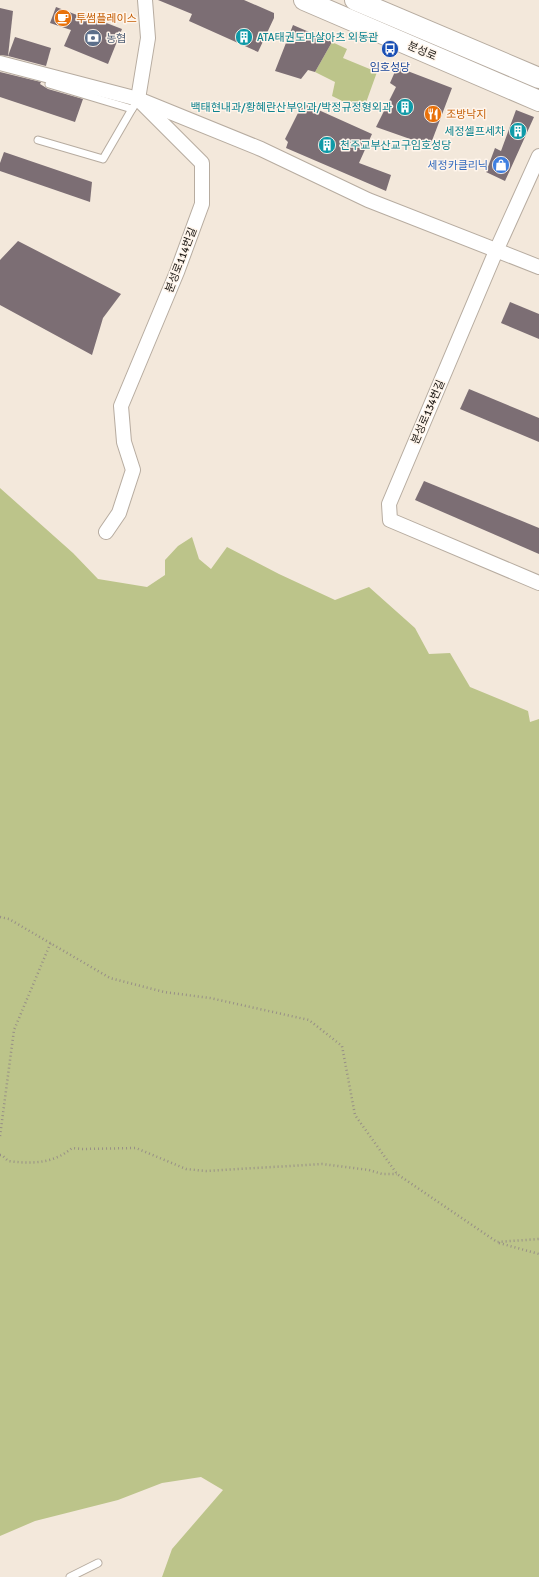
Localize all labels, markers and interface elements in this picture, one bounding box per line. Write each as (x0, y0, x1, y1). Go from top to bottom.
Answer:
cafe icon: 투썸플레이스 (53, 8, 73, 28)
place label: 투썸플레이스 (76, 12, 137, 25)
building icon: ATA태권도마샬아츠 외동관 (234, 27, 254, 47)
bank icon: 농협 (83, 28, 103, 48)
place label: ATA태권도마샬아츠 외동관 (257, 31, 378, 44)
place label: 농협 (106, 32, 126, 45)
bus stop icon: 임호성당 (380, 39, 400, 59)
street label: 분성로 (405, 39, 439, 63)
place label: 임호성당 (370, 61, 410, 74)
building icon: 백태현내과/황혜란산부인과/박정규정형외과 (395, 97, 415, 117)
place label: 백태현내과/황혜란산부인과/박정규정형외과 (190, 101, 392, 114)
restaurant icon: 조방낙지 (423, 104, 443, 124)
place label: 조방낙지 (446, 108, 486, 121)
building icon: 세정셀프세차 (508, 121, 528, 141)
place label: 세정셀프세차 (444, 125, 505, 138)
building icon: 천주교부산교구임호성당 (317, 135, 337, 155)
place label: 천주교부산교구임호성당 (340, 139, 451, 152)
shop icon: 세정카클리닉 (491, 155, 511, 175)
place label: 세정카클리닉 (427, 159, 488, 172)
street label: 분성로114번길 (163, 226, 199, 294)
street label: 분성로134번길 (409, 378, 447, 446)

